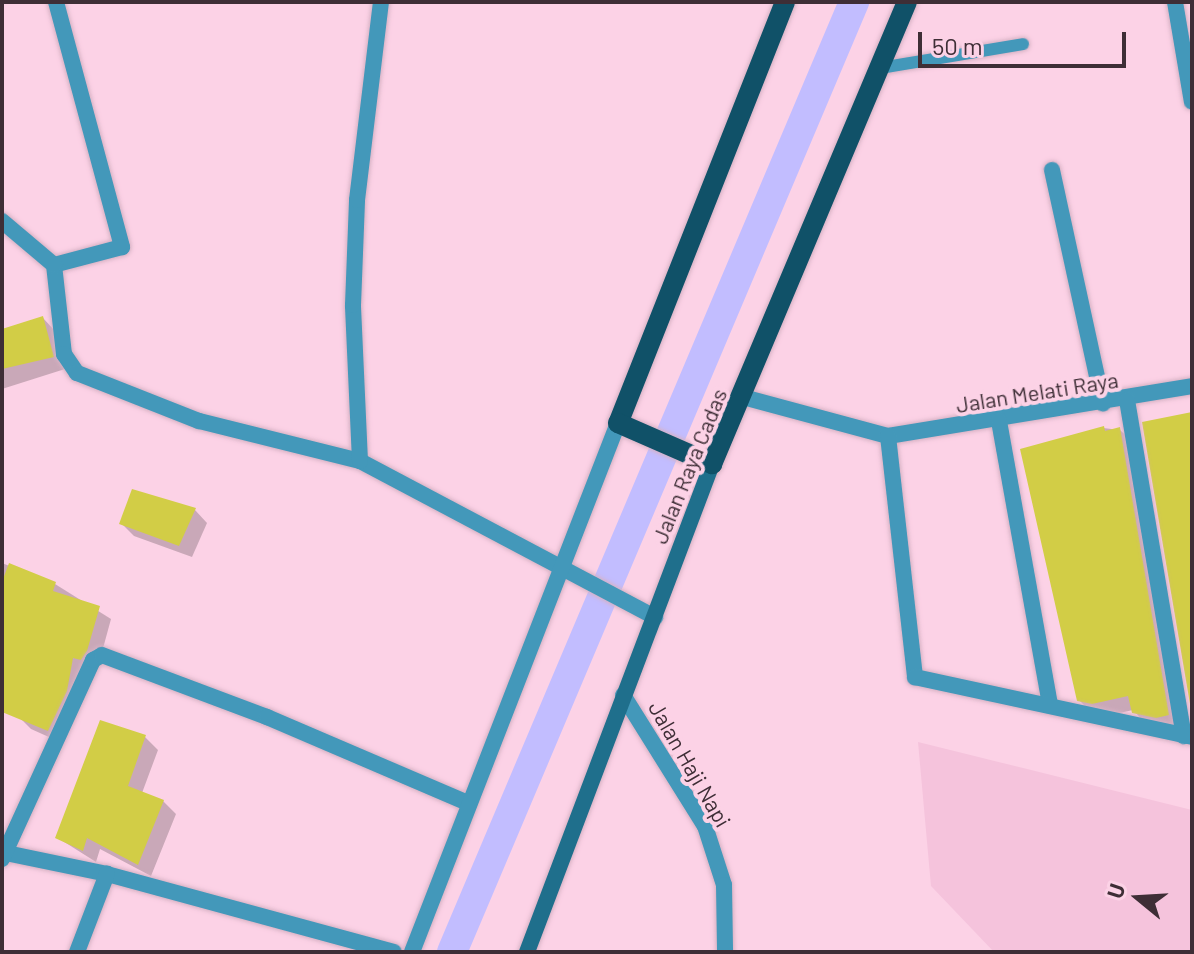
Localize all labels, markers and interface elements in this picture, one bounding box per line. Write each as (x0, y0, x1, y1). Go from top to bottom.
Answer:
scale bar (922, 16, 1130, 66)
text: 50 m (932, 31, 983, 60)
street label: Jalan Melati Raya (954, 366, 1120, 418)
street label: Jalan Raya Cadas (646, 385, 732, 547)
street label: Jalan Haji Napi (643, 696, 737, 832)
north arrow (1098, 858, 1178, 938)
text: U (1101, 880, 1130, 901)

